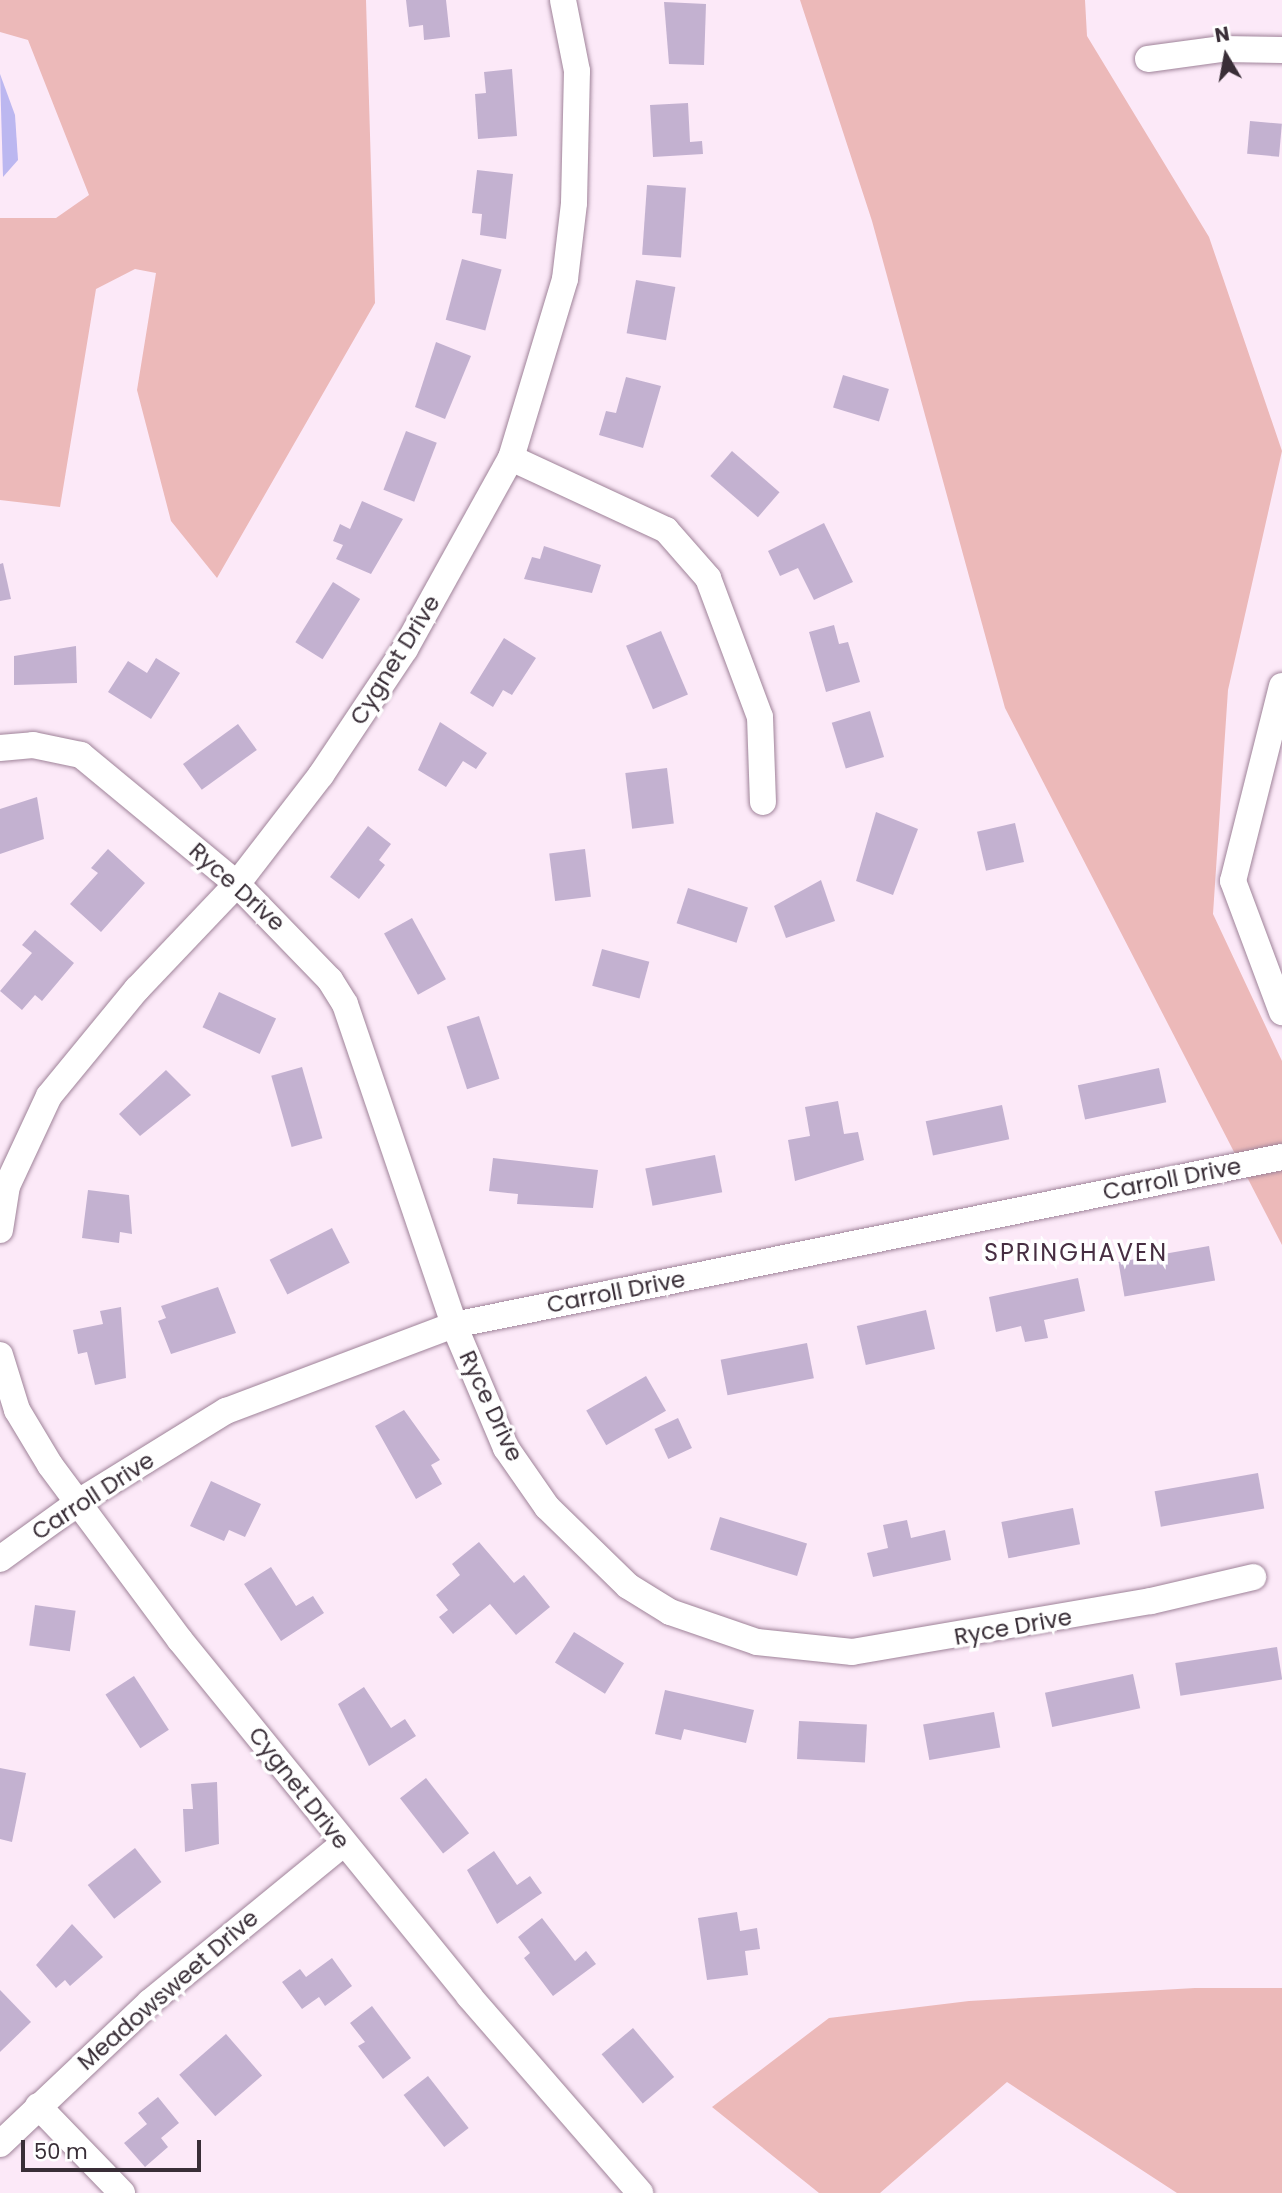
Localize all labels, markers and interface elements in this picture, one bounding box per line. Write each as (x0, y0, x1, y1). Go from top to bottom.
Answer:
text: N (1213, 20, 1232, 49)
north arrow (1191, 21, 1261, 91)
street label: Cygnet Drive (344, 590, 446, 730)
street label: Ryce Drive (184, 837, 290, 937)
street label: Carroll Drive (1101, 1152, 1243, 1206)
district label: SPRINGHAVEN (985, 1239, 1167, 1267)
street label: Carroll Drive (545, 1265, 687, 1319)
street label: Ryce Drive (453, 1346, 529, 1466)
street label: Carroll Drive (27, 1446, 159, 1546)
street label: Ryce Drive (952, 1603, 1074, 1651)
street label: Cygnet Drive (243, 1721, 355, 1855)
street label: Meadowsweet Drive (72, 1904, 264, 2076)
scale bar (24, 2126, 205, 2170)
text: 50 m (34, 2137, 88, 2166)

